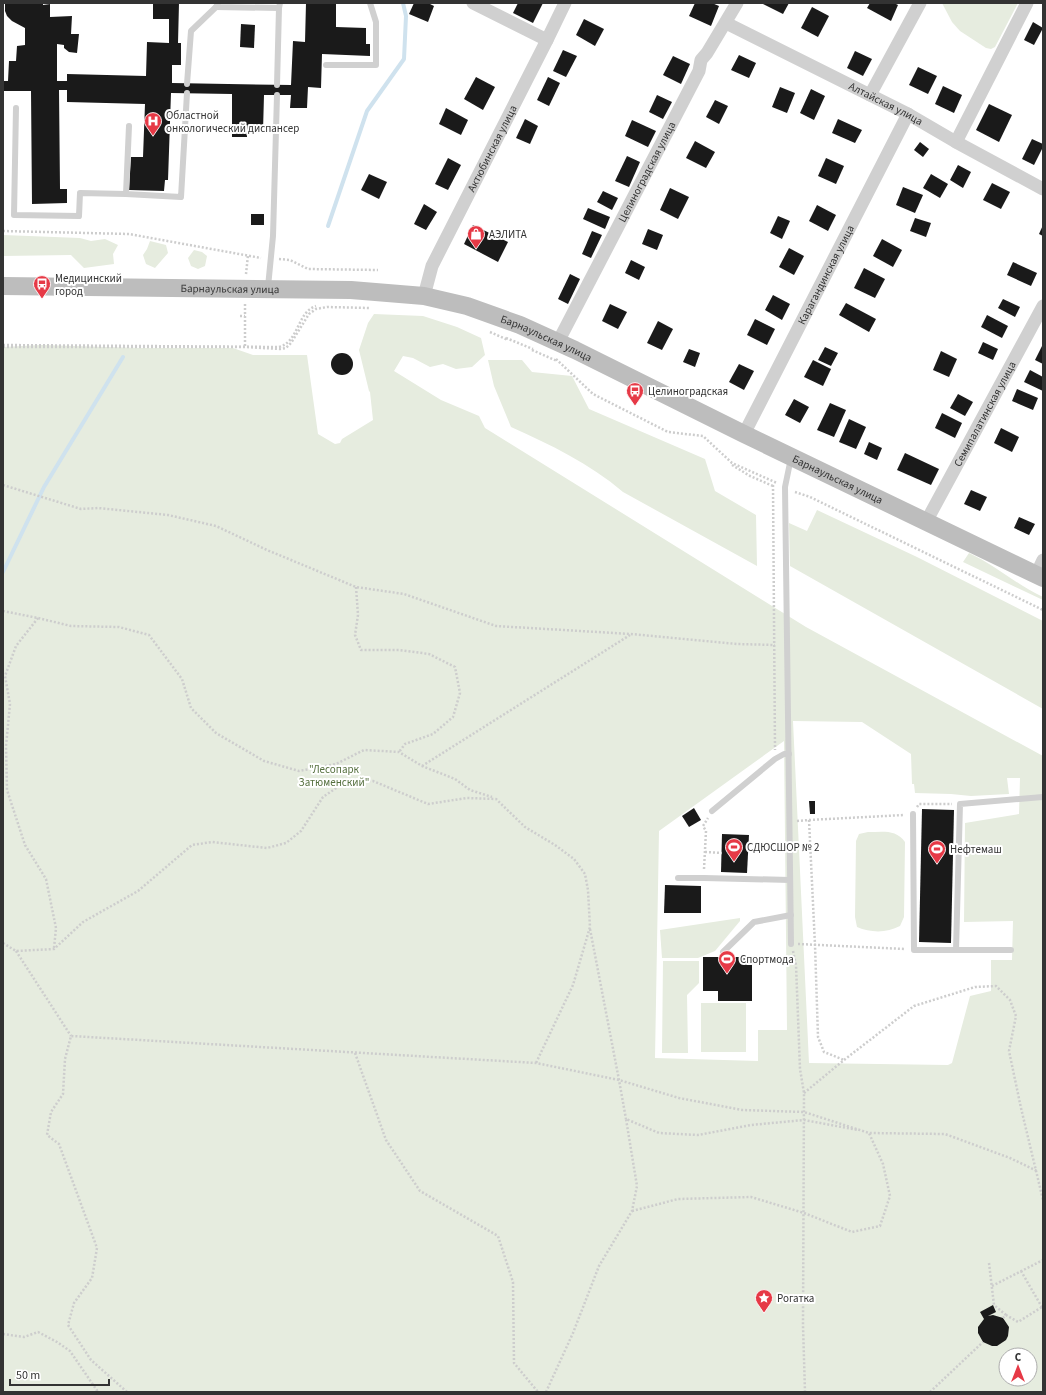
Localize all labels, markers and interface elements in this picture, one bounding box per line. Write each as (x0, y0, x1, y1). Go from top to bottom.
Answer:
street label: Алтайская улица (846, 79, 925, 129)
street label: Актюбинская улица (464, 103, 521, 195)
place label: Областной онкологический диспансер (166, 108, 299, 136)
hospital icon: Областной онкологический диспансер (143, 111, 163, 136)
street label: Целиноградская улица (615, 119, 679, 225)
street label: Карагандинская улица (794, 222, 858, 327)
shop icon: АЭЛИТА (466, 224, 486, 249)
place label: АЭЛИТА (489, 227, 527, 242)
place label: Медицинский город (55, 271, 122, 299)
bus stop icon: Медицинский город (32, 274, 52, 299)
street label: Барнаульская улица (181, 281, 279, 297)
street label: Барнаульская улица (498, 312, 594, 365)
street label: Семипалатинская улица (950, 359, 1020, 470)
bus stop icon: Целиноградская (625, 381, 645, 406)
place label: Целиноградская (648, 384, 728, 399)
street label: Барнаульская улица (790, 451, 885, 508)
park label: "Лесопарк Затюменский" (299, 762, 369, 790)
sports icon: СДЮСШОР № 2 (724, 837, 744, 862)
sports icon: Нефтемаш (927, 839, 947, 864)
place label: СДЮСШОР № 2 (747, 840, 819, 855)
place label: Нефтемаш (950, 842, 1002, 857)
sports icon: Спортмода (717, 949, 737, 974)
place label: Спортмода (740, 952, 794, 967)
place icon: Рогатка (754, 1288, 774, 1313)
place label: Рогатка (777, 1291, 814, 1306)
north arrow (998, 1347, 1038, 1387)
text: С (1015, 1350, 1022, 1365)
scale bar (10, 1361, 109, 1387)
text: 50 m (16, 1367, 40, 1384)

